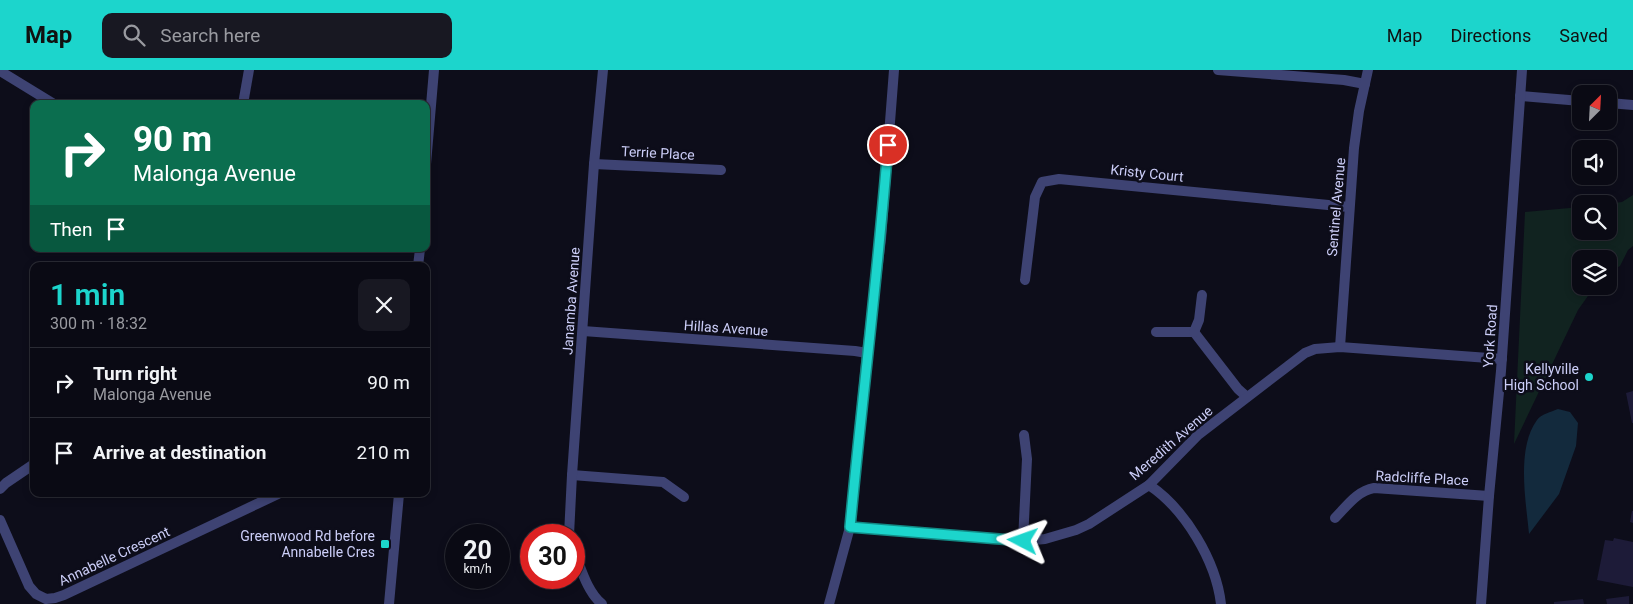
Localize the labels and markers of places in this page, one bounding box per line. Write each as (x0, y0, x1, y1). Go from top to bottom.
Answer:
pin (867, 124, 909, 166)
place label: Kellyville High School (1504, 361, 1579, 393)
marker: Kellyville High School (1583, 371, 1595, 383)
place label: Greenwood Rd before Annabelle Cres (240, 528, 375, 560)
marker: Greenwood Rd before Annabelle Cres (379, 538, 391, 550)

